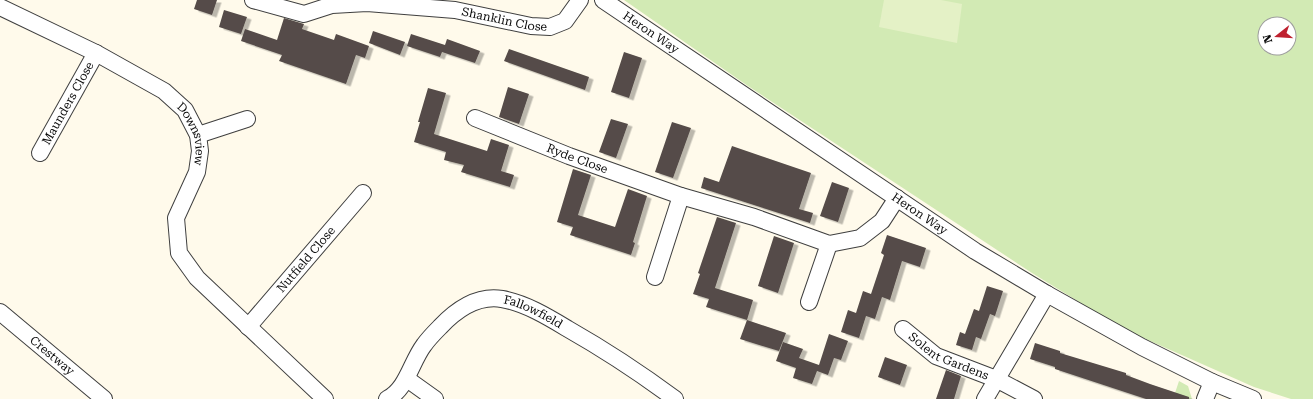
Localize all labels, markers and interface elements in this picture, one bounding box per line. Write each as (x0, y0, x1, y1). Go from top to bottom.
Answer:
street label: Shanklin Close (460, 5, 548, 34)
street label: Heron Way (620, 9, 682, 57)
north arrow (1257, 16, 1297, 56)
text: N (1260, 32, 1275, 45)
street label: Maunders Close (39, 59, 97, 147)
street label: Downsview (174, 99, 207, 166)
street label: Ryde Close (545, 141, 610, 176)
street label: Heron Way (889, 190, 951, 238)
street label: Nutfield Close (274, 223, 338, 295)
street label: Fallowfield (502, 292, 566, 331)
street label: Solent Gardens (906, 330, 991, 383)
street label: Crestway (27, 333, 78, 379)

